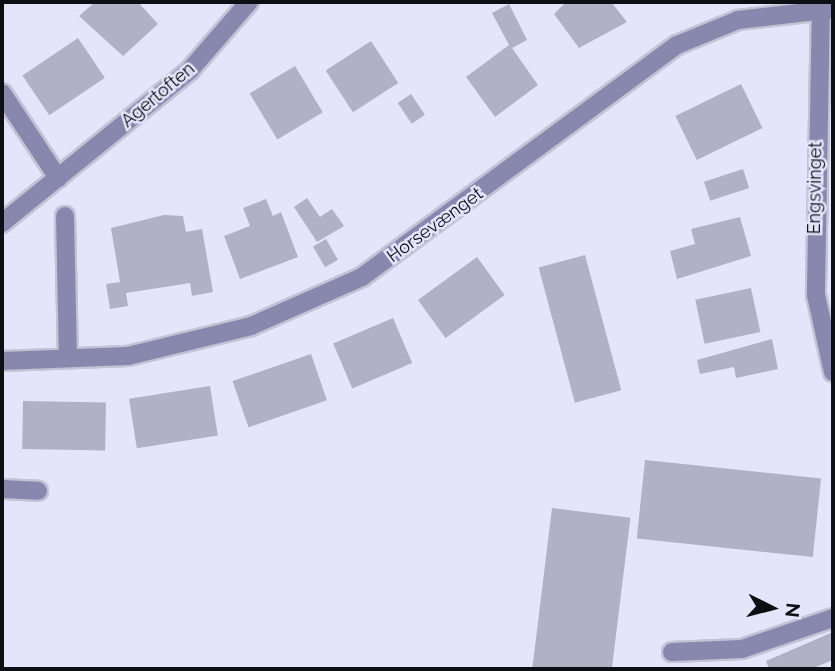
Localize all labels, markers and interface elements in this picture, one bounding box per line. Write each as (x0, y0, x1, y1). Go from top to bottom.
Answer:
street label: Agertoften (117, 58, 199, 132)
street label: Engsvinget (803, 142, 827, 234)
street label: Horsevænget (383, 183, 487, 267)
north arrow (737, 573, 807, 643)
text: N (781, 602, 805, 619)

